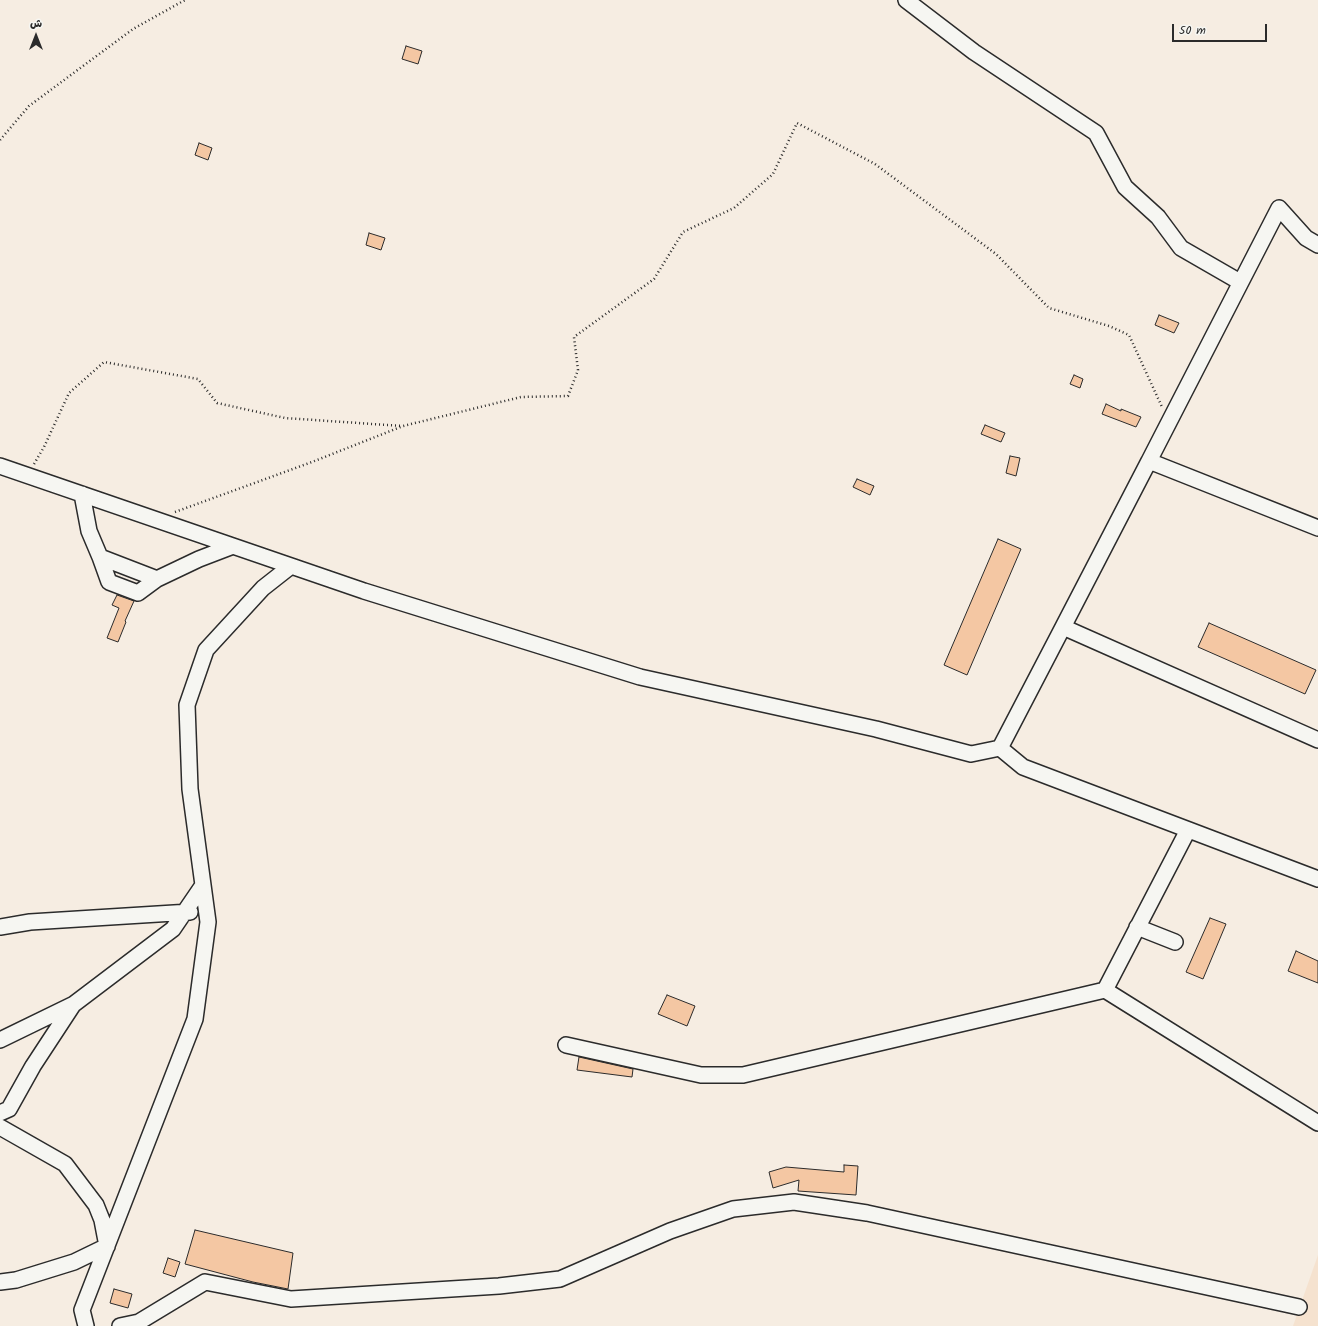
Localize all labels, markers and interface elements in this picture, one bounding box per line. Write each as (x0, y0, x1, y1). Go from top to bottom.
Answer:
text: ش (30, 15, 42, 33)
north arrow (16, 16, 56, 56)
scale bar (1174, 16, 1269, 42)
text: 50 m (1179, 21, 1206, 40)

